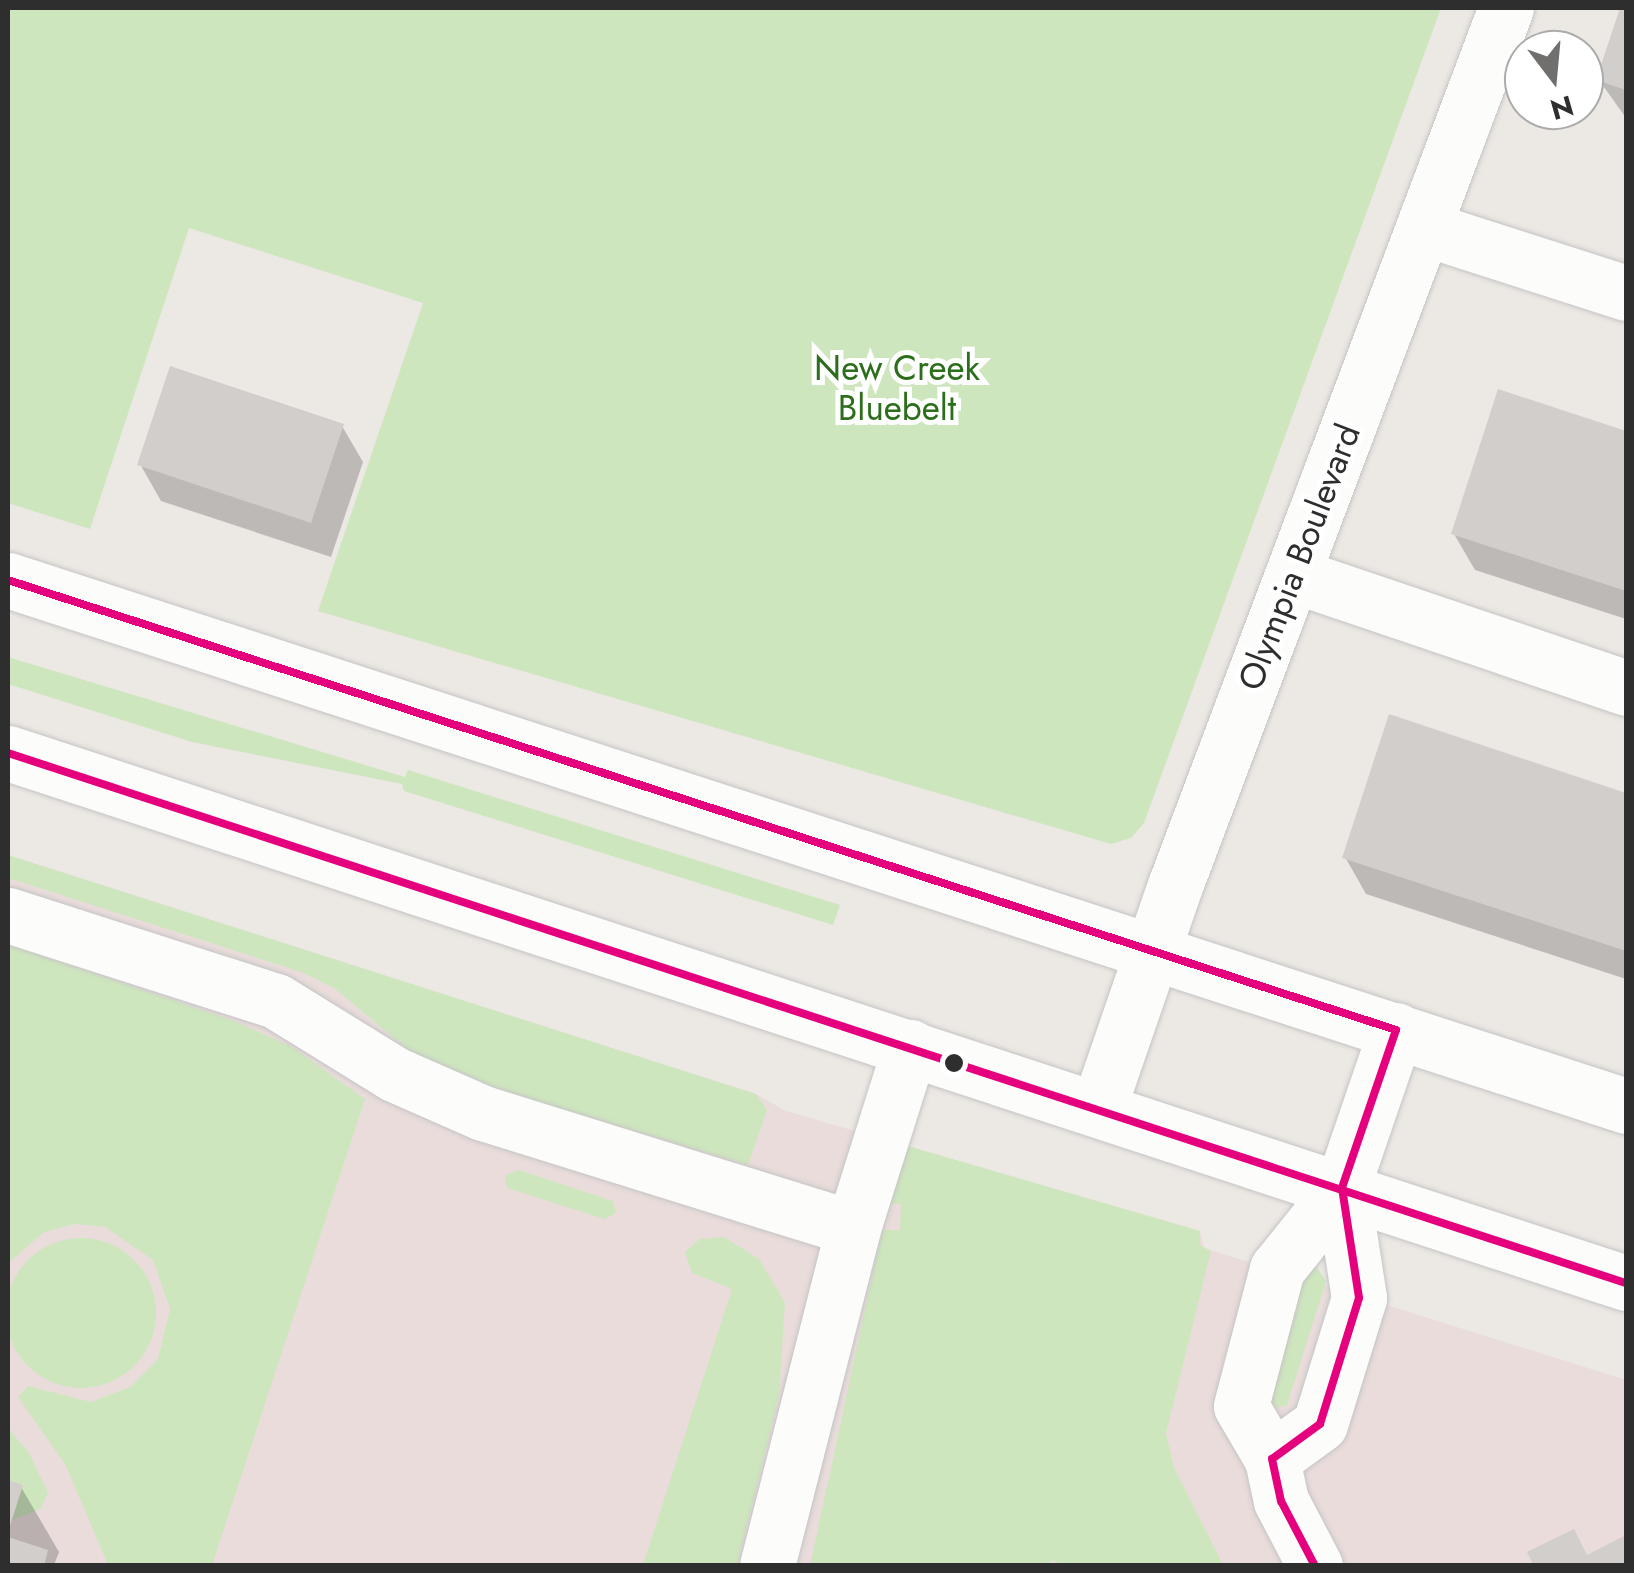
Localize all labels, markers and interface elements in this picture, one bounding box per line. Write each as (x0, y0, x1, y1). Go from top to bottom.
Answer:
north arrow (1504, 30, 1604, 130)
text: N (1546, 85, 1578, 130)
park label: New Creek Bluebelt (814, 347, 980, 429)
street label: Olympia Boulevard (1229, 418, 1369, 696)
unlabelled marker (944, 1053, 964, 1073)

